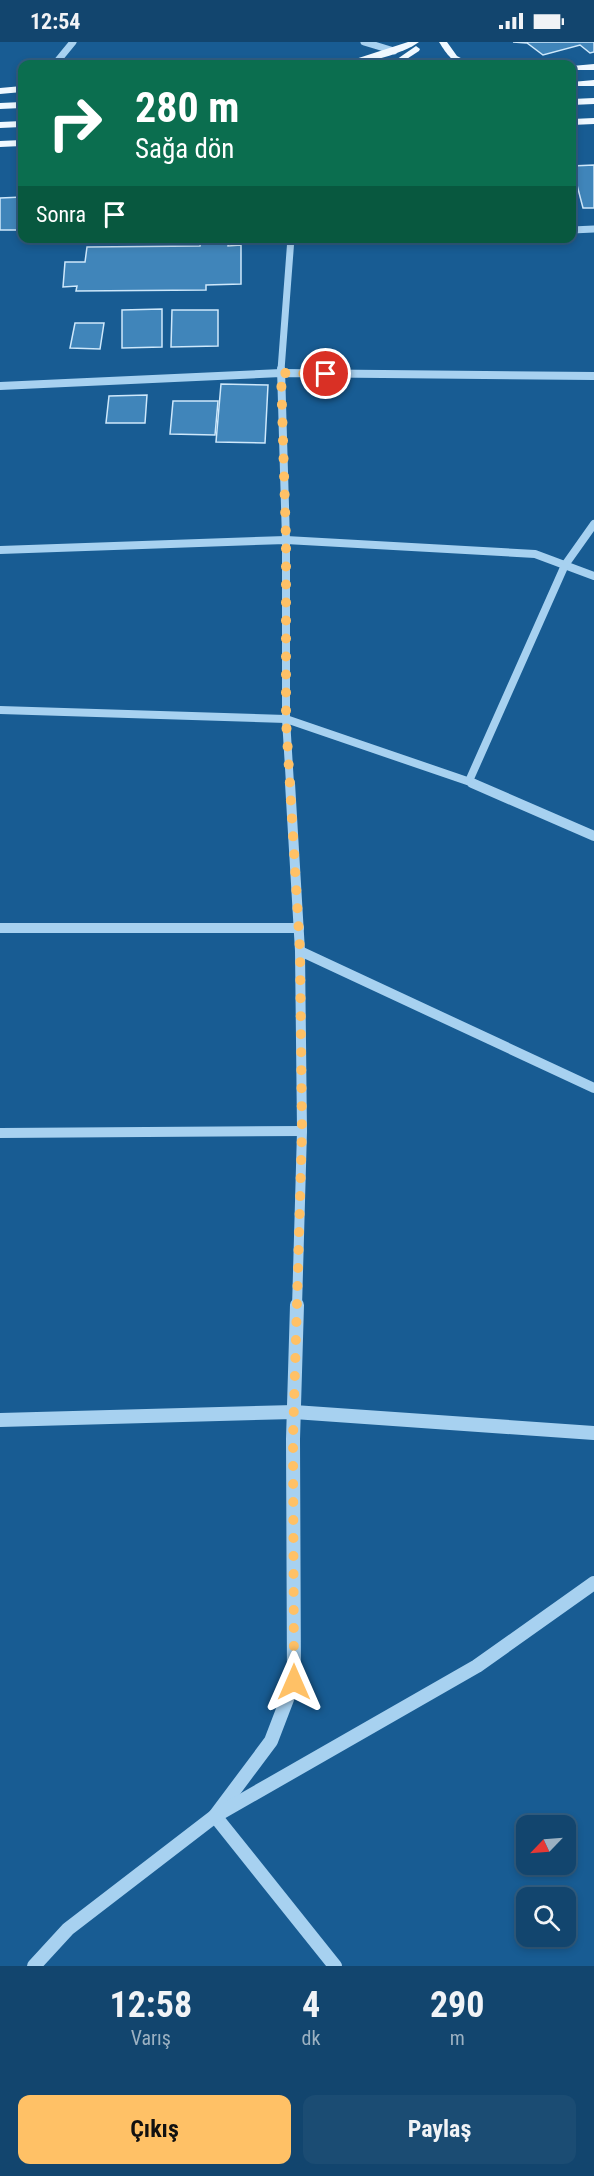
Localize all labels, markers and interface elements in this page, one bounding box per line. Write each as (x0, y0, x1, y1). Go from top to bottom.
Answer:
text: 12:54 (30, 9, 81, 34)
text: 280 m (135, 83, 240, 132)
icon: right (36, 84, 114, 162)
text: Sağa dön (135, 133, 234, 165)
icon: arrive (98, 198, 131, 231)
text: Sonra (36, 202, 86, 227)
pin (300, 348, 351, 399)
icon: arrive (309, 357, 342, 390)
position arrow (262, 1650, 326, 1714)
north arrow (516, 1815, 576, 1875)
map controls (516, 1815, 576, 1947)
button: search (516, 1887, 576, 1947)
text: 12:58 (109, 1984, 192, 2026)
text: 4 (302, 1984, 320, 2026)
text: 290 (430, 1984, 485, 2026)
text: Varış (131, 2026, 171, 2050)
text: dk (302, 2026, 320, 2050)
text: m (450, 2026, 465, 2050)
button: Çıkış (18, 2095, 291, 2164)
button: Paylaş (303, 2095, 576, 2164)

